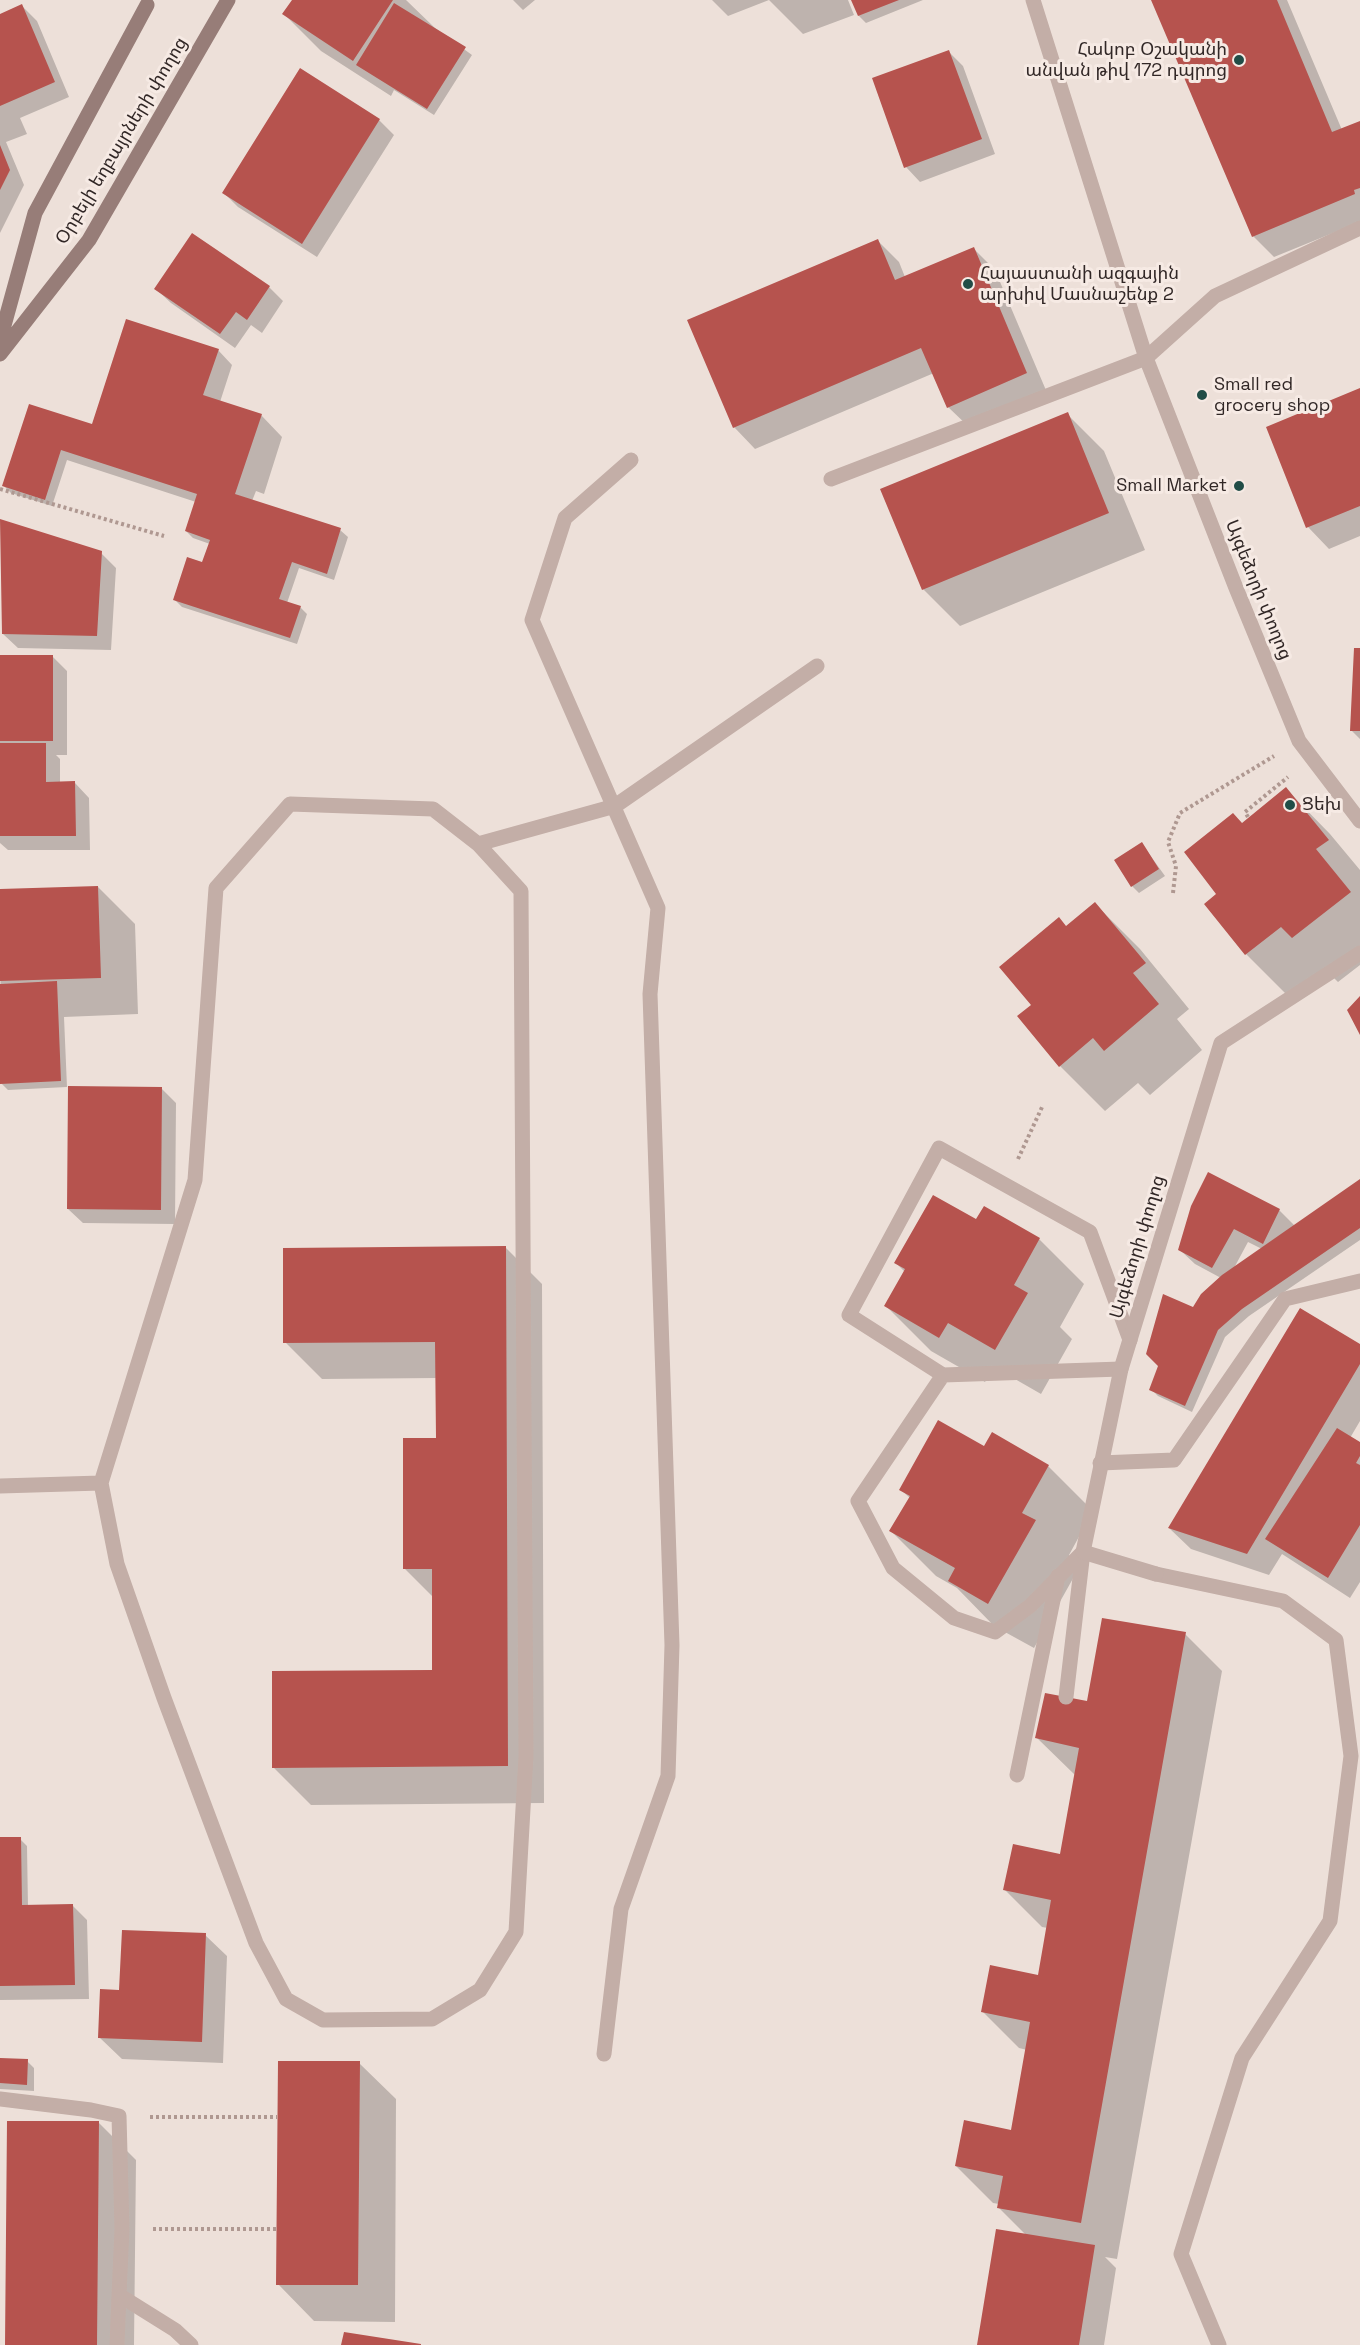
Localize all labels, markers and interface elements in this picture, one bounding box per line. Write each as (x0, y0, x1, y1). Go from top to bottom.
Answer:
street label: Օրբելի եղբայրների փողոց (52, 34, 192, 248)
place label: Հակոբ Օշականի անվան թիվ 172 դպրոց (1025, 39, 1227, 82)
marker: Հակոբ Օշականի անվան թիվ 172 դպրոց (1232, 53, 1246, 67)
place label: Հայաստանի ազգային արխիվ Մասնաշենք 2 (980, 263, 1179, 306)
marker: Հայաստանի ազգային արխիվ Մասնաշենք 2 (961, 277, 975, 291)
place label: Small red grocery shop (1214, 374, 1330, 416)
marker: Small red grocery shop (1195, 388, 1209, 402)
place label: Small Market (1116, 475, 1227, 497)
marker: Small Market (1232, 479, 1246, 493)
street label: Այգեձորի փողոց (1220, 517, 1296, 663)
place label: Ցեխ (1302, 794, 1341, 816)
marker: Ցեխ (1283, 798, 1297, 812)
street label: Այգեձորի փողոց (1106, 1173, 1170, 1321)

